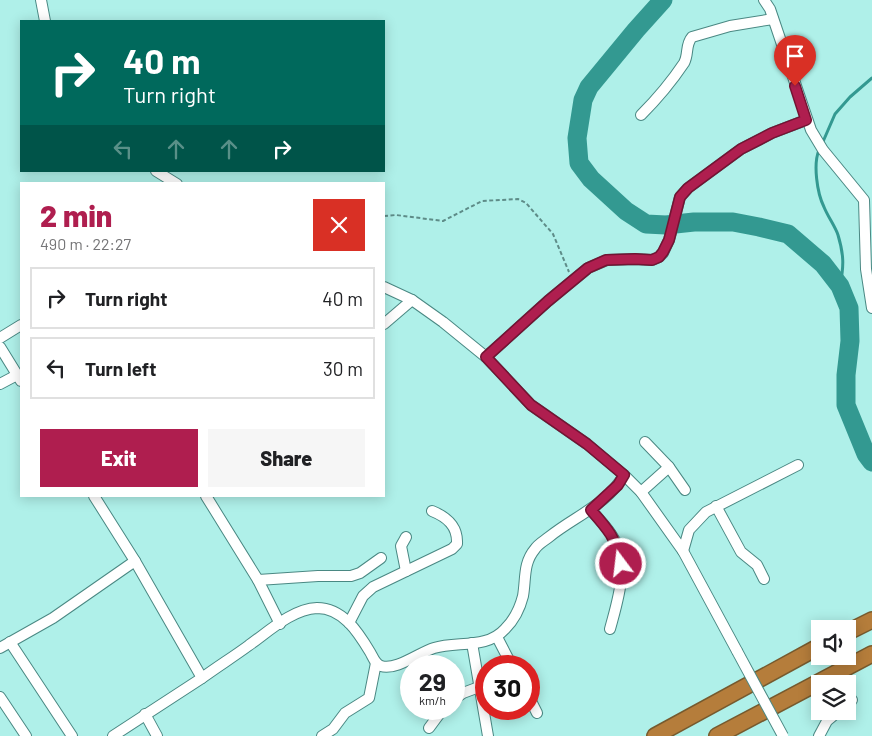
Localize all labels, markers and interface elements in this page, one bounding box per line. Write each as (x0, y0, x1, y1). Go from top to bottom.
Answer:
pin (774, 35, 816, 86)
text: 40 m (123, 39, 200, 81)
icon: right (40, 40, 105, 105)
icon: arrive (781, 42, 809, 70)
text: Turn right (123, 81, 216, 107)
icon: left (109, 135, 137, 163)
icon: ahead (162, 135, 190, 163)
icon: ahead (215, 135, 243, 163)
icon: right (268, 135, 296, 163)
text: 2 min (40, 197, 112, 233)
button: close (313, 199, 365, 251)
text: 490 m · 22:27 (40, 234, 131, 253)
icon: right (42, 284, 70, 312)
text: Turn right (85, 287, 167, 310)
text: 40 m (322, 287, 363, 310)
icon: left (42, 354, 70, 382)
text: Turn left (85, 357, 156, 380)
text: 30 m (323, 357, 363, 380)
button: Exit (40, 429, 198, 487)
button: Share (208, 429, 365, 487)
position arrow (594, 537, 646, 589)
map controls (811, 620, 856, 720)
button: sound (811, 620, 856, 665)
speed limit sign: 30 (475, 655, 540, 720)
text: 29 (419, 666, 446, 696)
button: layers (811, 675, 856, 720)
text: km/h (419, 693, 446, 707)

